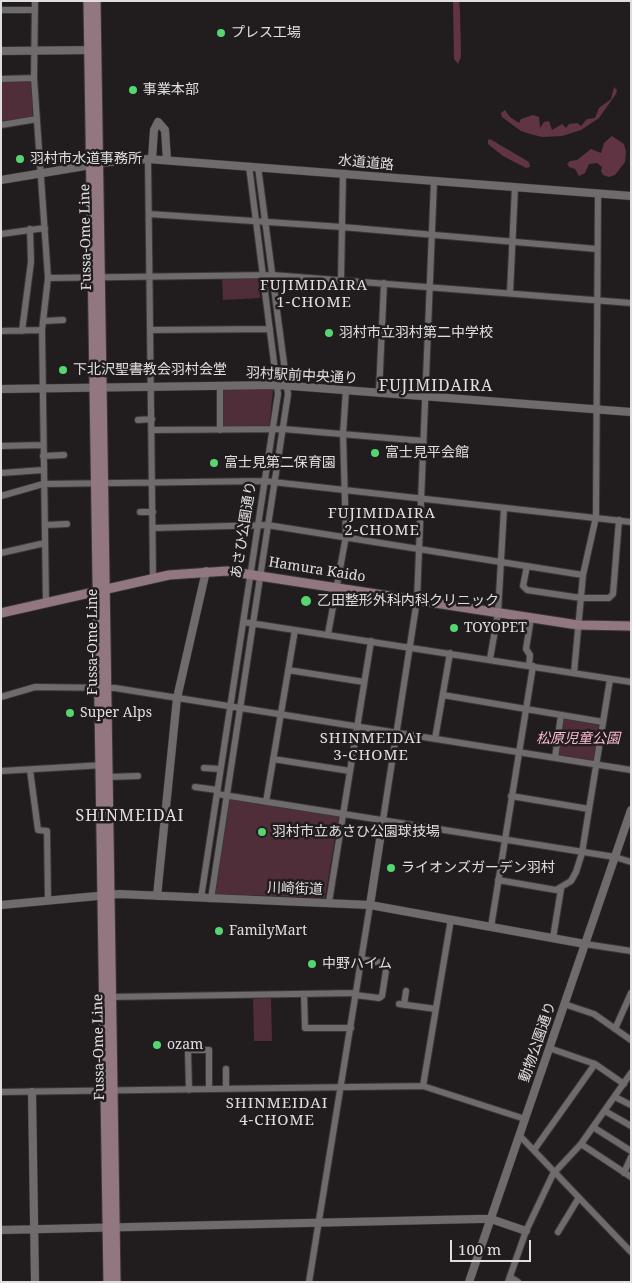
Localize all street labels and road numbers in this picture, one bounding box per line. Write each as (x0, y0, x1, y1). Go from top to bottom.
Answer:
street label: 水道道路 (337, 152, 395, 174)
street label: Fussa-Ome Line (77, 184, 95, 290)
street label: 羽村駅前中央通り (246, 365, 358, 387)
street label: あさひ公園通り (228, 480, 260, 580)
street label: Hamura Kaido (267, 554, 367, 586)
street label: Fussa-Ome Line (85, 589, 101, 695)
street label: 川崎街道 (267, 880, 323, 898)
street label: Fussa-Ome Line (90, 994, 108, 1100)
street label: 動物公園通り (516, 1000, 560, 1084)

